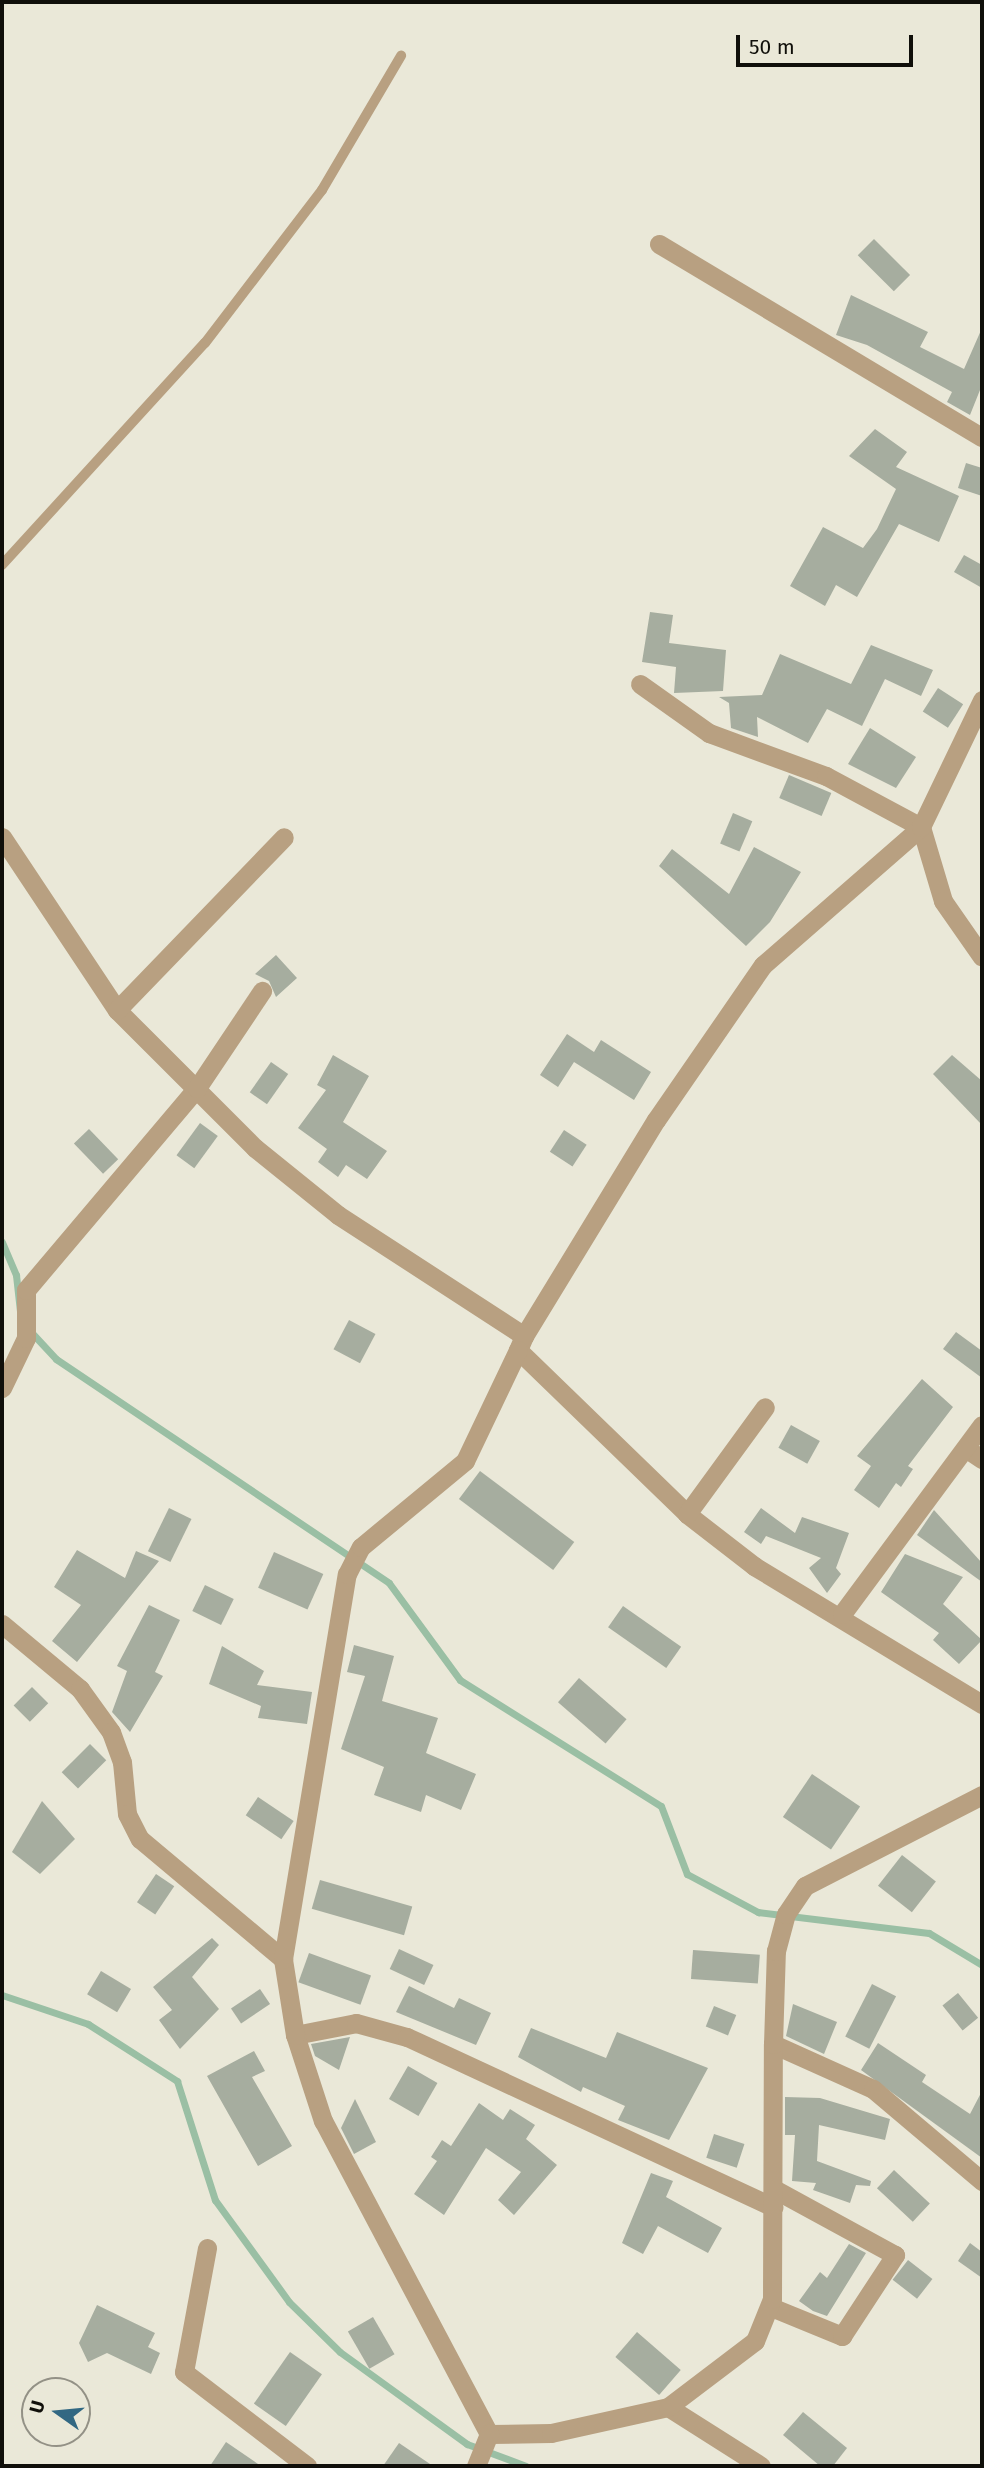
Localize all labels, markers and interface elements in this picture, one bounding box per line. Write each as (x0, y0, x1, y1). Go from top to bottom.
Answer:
scale bar (739, 21, 916, 65)
text: 50 m (749, 34, 795, 60)
north arrow (21, 2377, 91, 2447)
text: U (24, 2398, 50, 2416)

